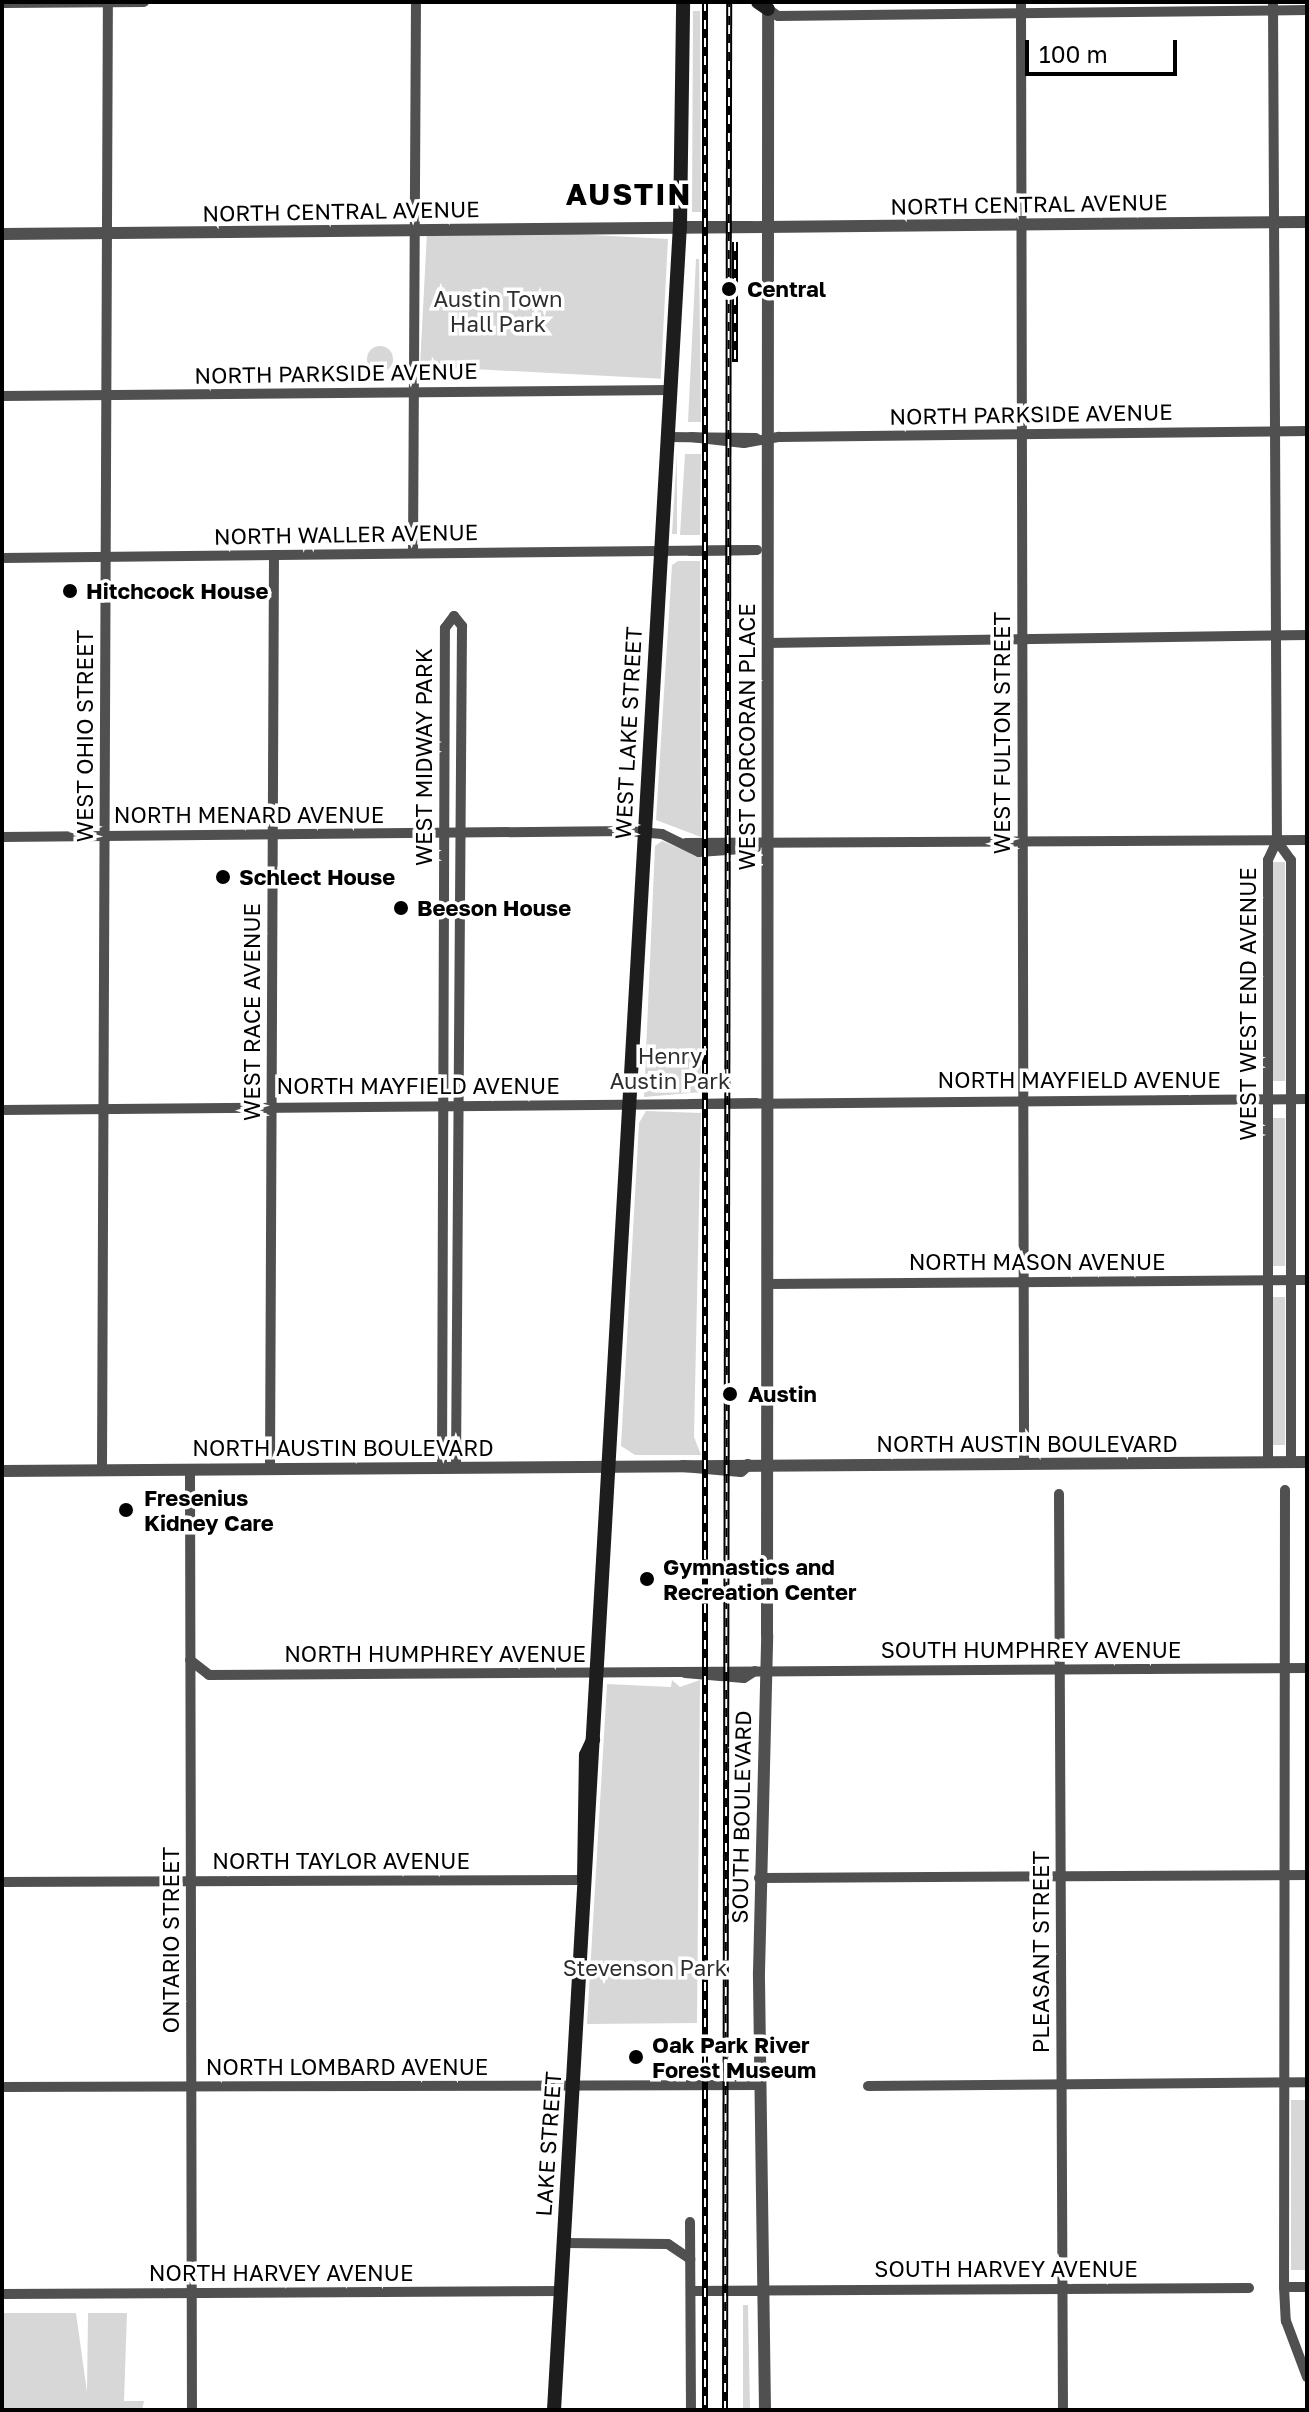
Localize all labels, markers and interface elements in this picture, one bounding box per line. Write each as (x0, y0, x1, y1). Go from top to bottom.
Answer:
scale bar (1029, 24, 1181, 74)
text: 100 m (1039, 39, 1108, 68)
district label: AUSTIN (566, 176, 692, 212)
street label: NORTH CENTRAL AVENUE (890, 188, 1168, 220)
street label: NORTH CENTRAL AVENUE (202, 195, 480, 227)
place label: Central (747, 276, 826, 302)
marker: Central (718, 278, 740, 300)
park label: Austin Town Hall Park (434, 285, 562, 336)
street label: NORTH PARKSIDE AVENUE (194, 357, 478, 389)
street label: NORTH PARKSIDE AVENUE (889, 398, 1173, 430)
street label: NORTH WALLER AVENUE (214, 518, 478, 550)
place label: Hitchcock House (86, 578, 269, 604)
marker: Hitchcock House (61, 582, 79, 600)
street label: WEST CORCORAN PLACE (734, 603, 760, 871)
street label: WEST FULTON STREET (989, 612, 1015, 854)
street label: WEST LAKE STREET (609, 626, 647, 840)
street label: WEST OHIO STREET (72, 630, 98, 842)
street label: WEST MIDWAY PARK (411, 648, 437, 866)
street label: NORTH MENARD AVENUE (114, 802, 384, 828)
place label: Schlect House (239, 864, 395, 890)
street label: WEST WEST END AVENUE (1235, 867, 1261, 1141)
marker: Schlect House (214, 868, 232, 886)
place label: Beeson House (417, 895, 571, 921)
marker: Beeson House (392, 899, 410, 917)
street label: WEST RACE AVENUE (239, 903, 265, 1121)
park label: Henry Austin Park (610, 1042, 730, 1094)
street label: NORTH MAYFIELD AVENUE (937, 1067, 1221, 1093)
street label: NORTH MAYFIELD AVENUE (276, 1073, 560, 1099)
street label: NORTH MASON AVENUE (909, 1249, 1165, 1275)
place label: Austin (748, 1381, 817, 1407)
marker: Austin (719, 1383, 741, 1405)
street label: NORTH AUSTIN BOULEVARD (876, 1431, 1178, 1457)
street label: NORTH AUSTIN BOULEVARD (192, 1435, 494, 1461)
place label: Fresenius Kidney Care (144, 1484, 274, 1536)
marker: Fresenius Kidney Care (115, 1499, 137, 1521)
place label: Gymnastics and Recreation Center (663, 1553, 857, 1604)
marker: Gymnastics and Recreation Center (638, 1570, 656, 1588)
street label: SOUTH HUMPHREY AVENUE (881, 1637, 1181, 1663)
street label: NORTH HUMPHREY AVENUE (284, 1641, 586, 1667)
street label: SOUTH BOULEVARD (726, 1710, 756, 1924)
street label: ONTARIO STREET (158, 1847, 184, 2033)
street label: NORTH TAYLOR AVENUE (212, 1848, 470, 1874)
street label: PLEASANT STREET (1028, 1851, 1054, 2053)
park label: Stevenson Park (563, 1955, 727, 1981)
place label: Oak Park River Forest Museum (652, 2031, 816, 2082)
marker: Oak Park River Forest Museum (627, 2048, 645, 2066)
street label: NORTH LOMBARD AVENUE (206, 2054, 488, 2080)
street label: LAKE STREET (530, 2071, 566, 2217)
street label: SOUTH HARVEY AVENUE (874, 2256, 1138, 2282)
street label: NORTH HARVEY AVENUE (149, 2260, 413, 2286)

